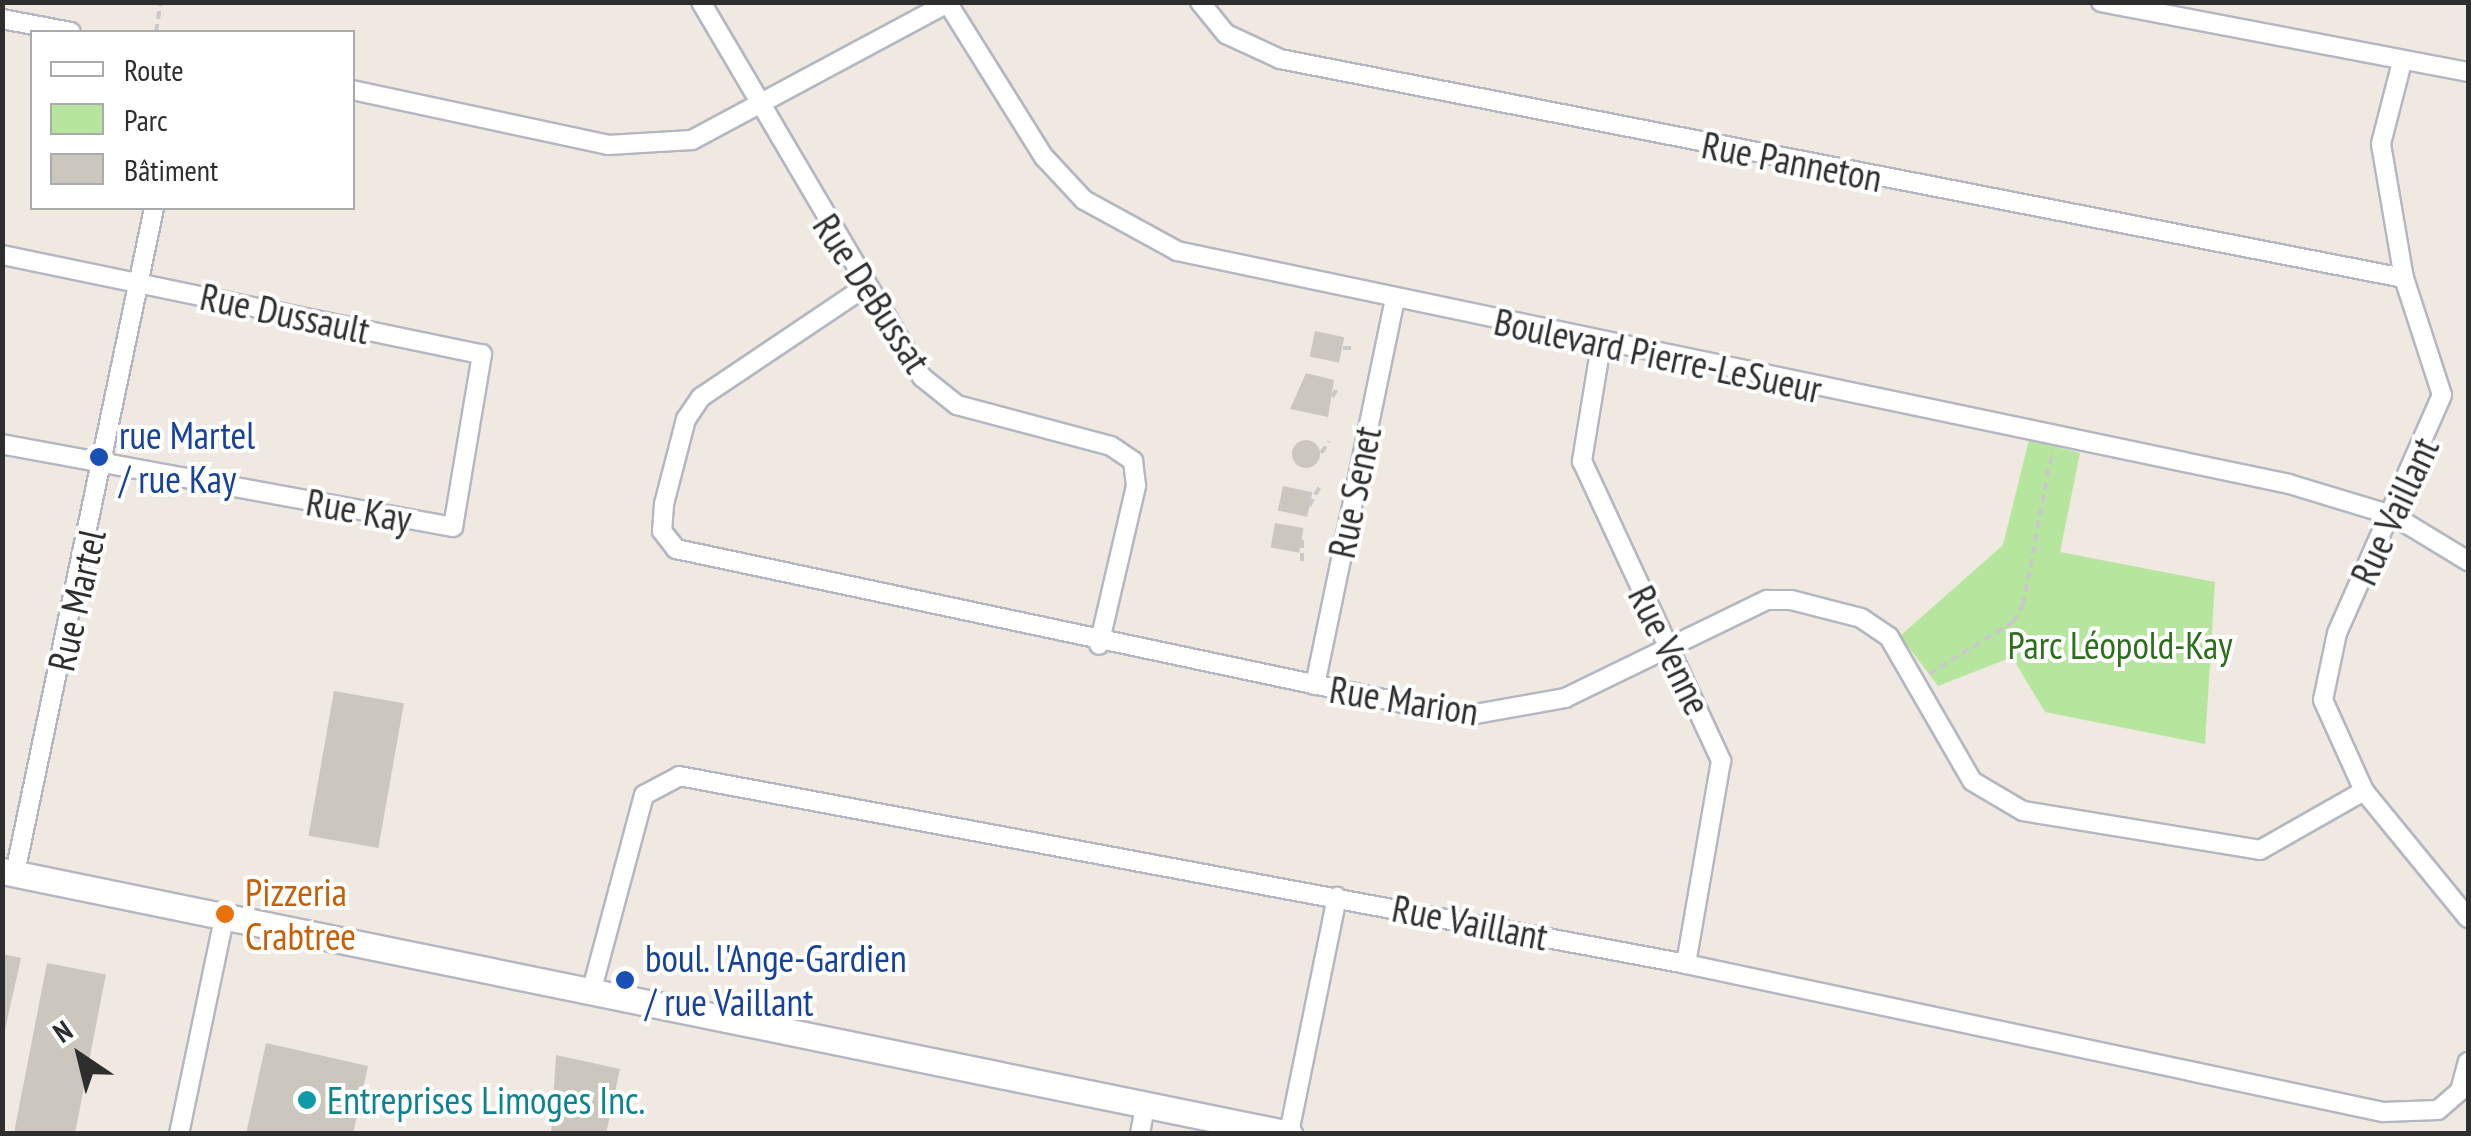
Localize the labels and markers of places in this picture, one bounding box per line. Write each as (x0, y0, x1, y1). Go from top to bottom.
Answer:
place label: rue Martel / rue Kay (119, 412, 255, 502)
marker: rue Martel / rue Kay (88, 446, 110, 468)
place label: Pizzeria Crabtree (245, 869, 356, 958)
marker: Pizzeria Crabtree (214, 903, 236, 925)
place label: boul. l'Ange-Gardien / rue Vaillant (645, 935, 909, 1024)
marker: boul. l'Ange-Gardien / rue Vaillant (614, 969, 636, 991)
place label: Entreprises Limoges Inc. (327, 1077, 645, 1123)
marker: Entreprises Limoges Inc. (296, 1089, 318, 1111)

